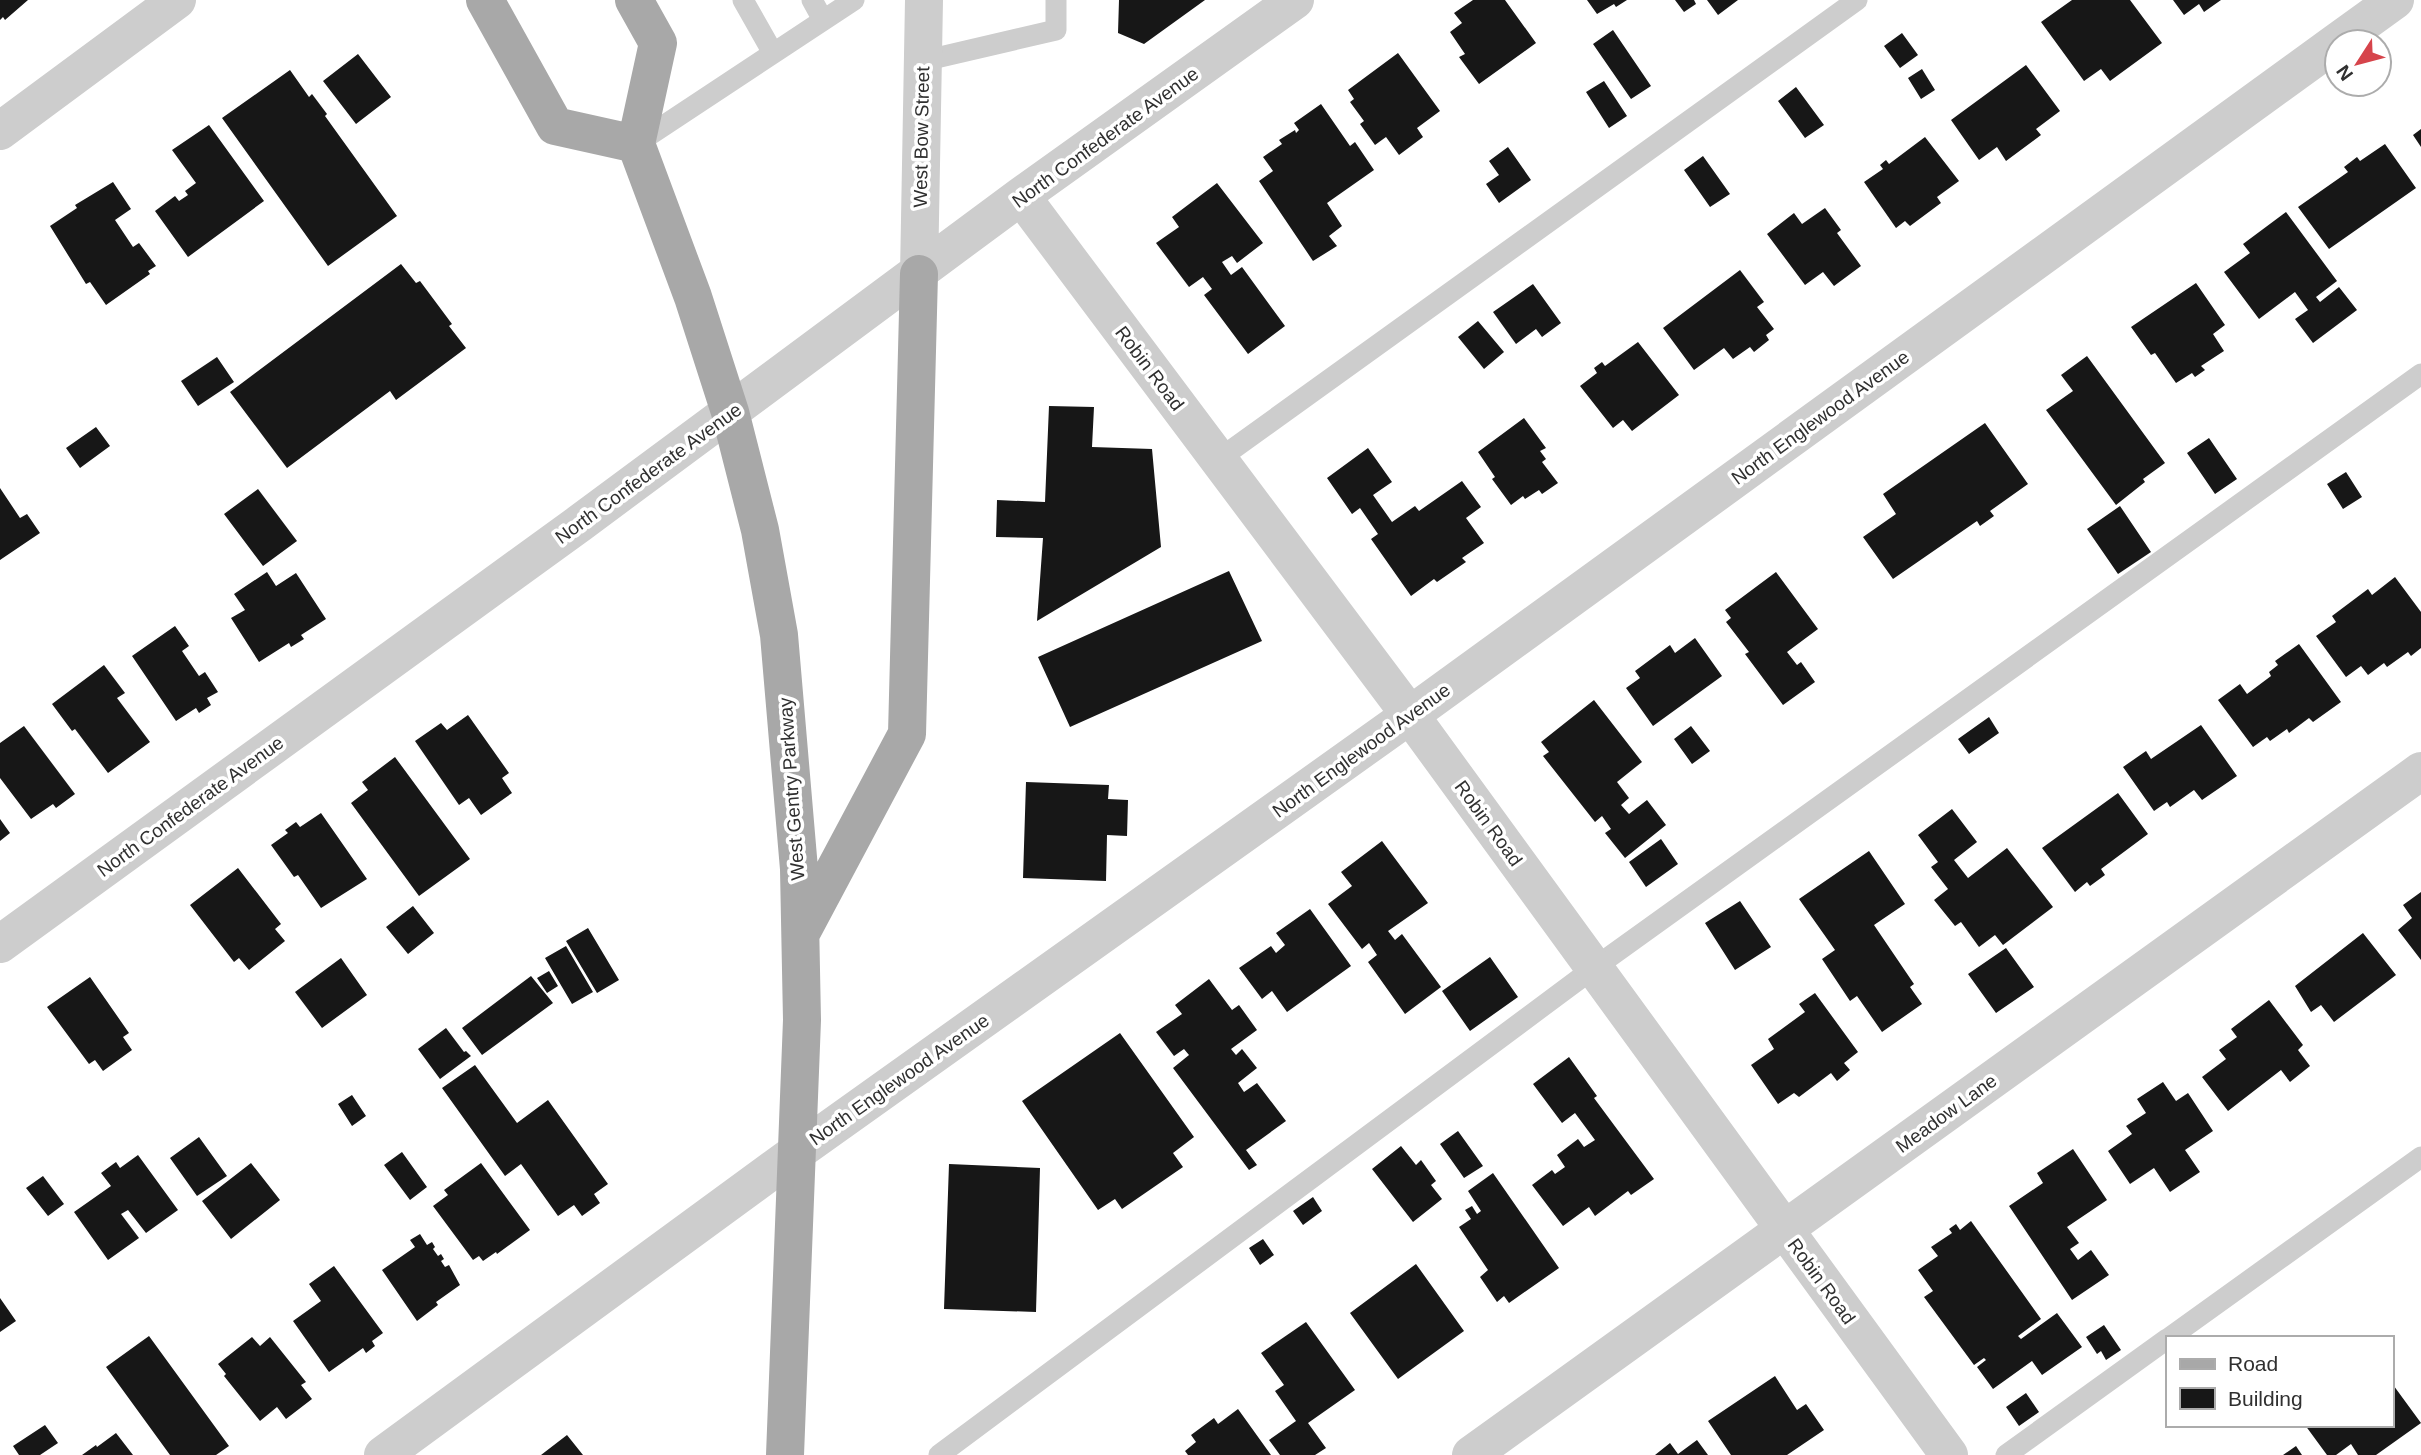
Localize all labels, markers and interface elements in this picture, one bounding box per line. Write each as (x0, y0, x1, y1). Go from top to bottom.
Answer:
north arrow (2323, 28, 2393, 98)
text: N (2332, 61, 2357, 84)
street label: North Confederate Avenue (1008, 63, 1202, 212)
street label: West Bow Street (910, 66, 933, 208)
street label: Robin Road (1111, 322, 1188, 415)
street label: North Englewood Avenue (1728, 346, 1913, 489)
street label: North Confederate Avenue (551, 399, 745, 548)
street label: North Englewood Avenue (1269, 679, 1454, 822)
street label: West Gentry Parkway (775, 696, 808, 881)
street label: North Confederate Avenue (93, 732, 287, 881)
street label: Robin Road (1451, 777, 1527, 870)
street label: North Englewood Avenue (806, 1009, 993, 1149)
street label: Meadow Lane (1892, 1070, 2001, 1157)
street label: Robin Road (1784, 1235, 1860, 1328)
legend (2166, 1336, 2393, 1427)
text: Road (2228, 1352, 2278, 1375)
text: Building (2228, 1387, 2303, 1410)

